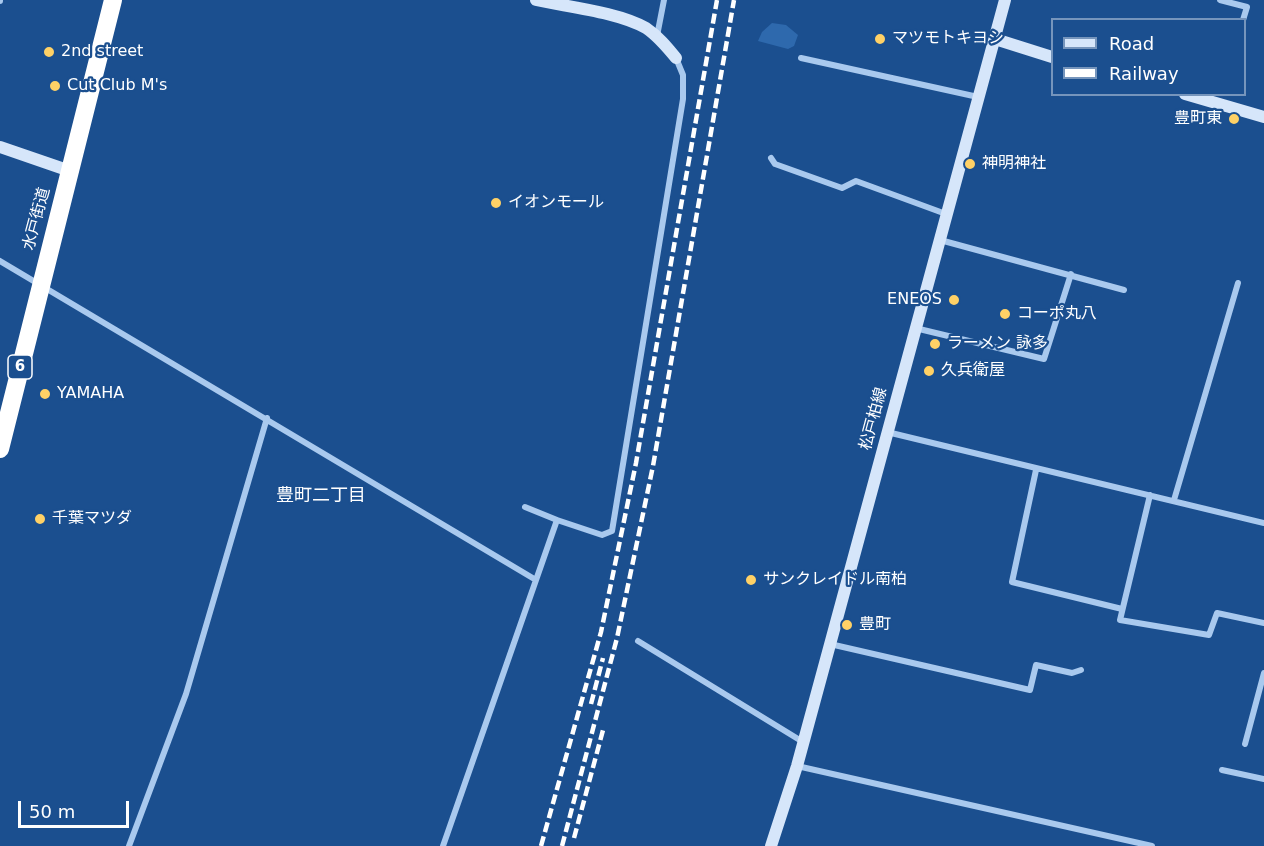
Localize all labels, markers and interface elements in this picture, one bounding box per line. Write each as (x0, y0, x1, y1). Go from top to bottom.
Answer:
legend (1051, 18, 1246, 96)
place label: マツモトキヨシ (892, 29, 1004, 49)
marker: マツモトキヨシ (873, 32, 887, 46)
text: Road (1109, 33, 1154, 54)
place label: 2nd street (61, 42, 143, 62)
marker: 2nd street (42, 45, 56, 59)
text: Railway (1109, 63, 1179, 84)
place label: Cut Club M's (67, 76, 167, 96)
marker: Cut Club M's (48, 79, 62, 93)
place label: 豊町東 (1174, 109, 1222, 129)
marker: 豊町東 (1227, 112, 1241, 126)
place label: 神明神社 (982, 154, 1046, 174)
marker: 神明神社 (963, 157, 977, 171)
street label: 水戸街道 (19, 186, 55, 252)
place label: イオンモール (508, 193, 604, 213)
marker: イオンモール (489, 196, 503, 210)
place label: ENEOS (887, 290, 942, 310)
marker: ENEOS (947, 293, 961, 307)
place label: コーポ丸八 (1017, 304, 1097, 324)
marker: コーポ丸八 (998, 307, 1012, 321)
place label: ラーメン 詠多 (947, 334, 1048, 354)
marker: ラーメン 詠多 (928, 337, 942, 351)
road number: 6 (8, 355, 32, 379)
place label: 久兵衛屋 (941, 361, 1005, 381)
marker: 久兵衛屋 (922, 364, 936, 378)
place label: YAMAHA (57, 384, 124, 404)
street label: 松戸柏線 (856, 386, 892, 452)
marker: YAMAHA (38, 387, 52, 401)
district label: 豊町二丁目 (276, 485, 366, 507)
place label: 千葉マツダ (52, 509, 132, 529)
marker: 千葉マツダ (33, 512, 47, 526)
place label: サンクレイドル南柏 (763, 570, 907, 590)
marker: サンクレイドル南柏 (744, 573, 758, 587)
place label: 豊町 (859, 615, 891, 635)
marker: 豊町 (840, 618, 854, 632)
scale bar (21, 789, 132, 827)
text: 50 m (29, 801, 75, 822)

